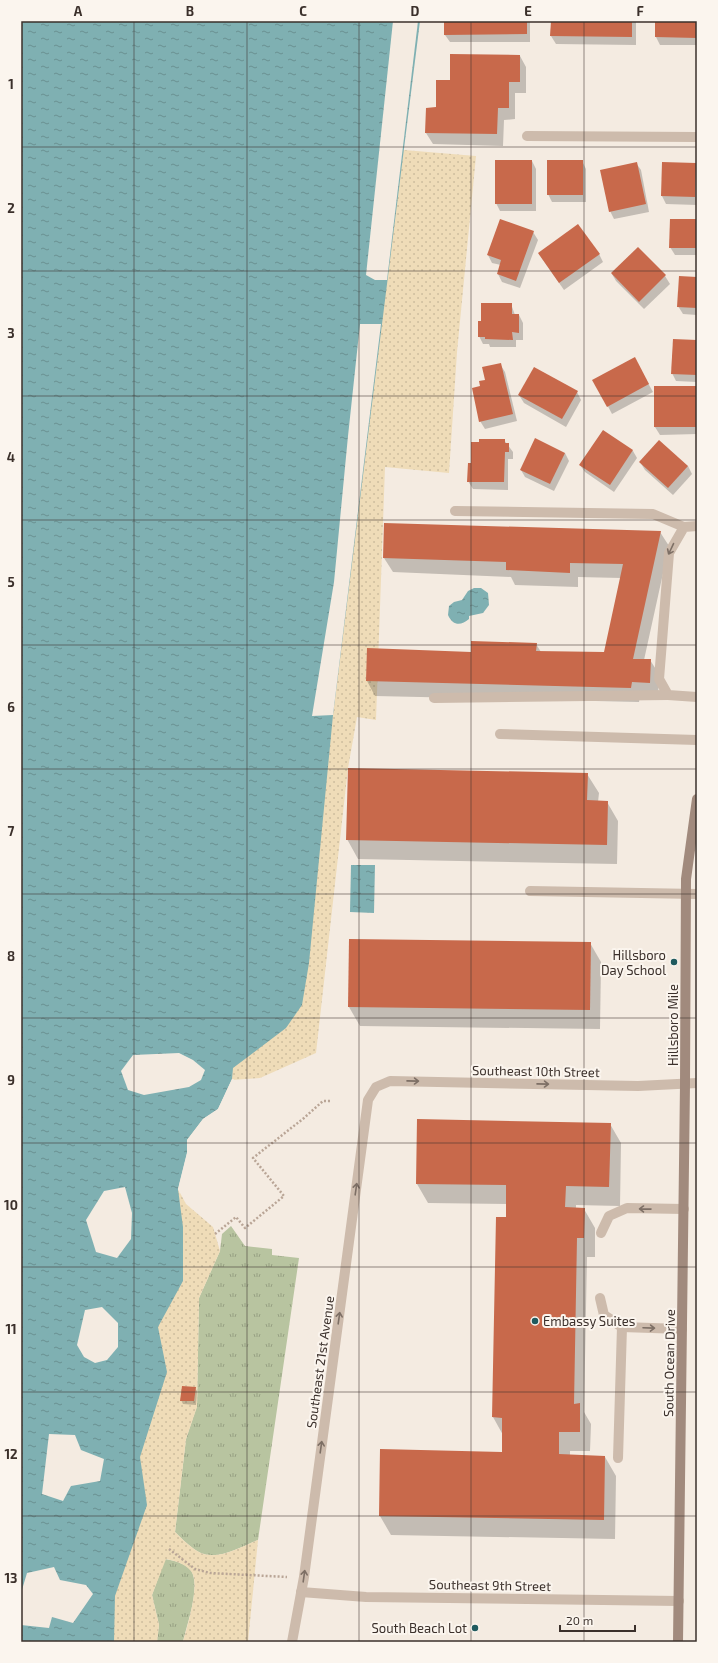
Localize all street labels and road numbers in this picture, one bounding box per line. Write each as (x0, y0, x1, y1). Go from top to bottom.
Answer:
street label: Hillsboro Mile (665, 984, 681, 1066)
street label: Southeast 10th Street (472, 1062, 600, 1080)
street label: Southeast 21st Avenue (303, 1295, 337, 1429)
street label: South Ocean Drive (660, 1309, 678, 1417)
street label: Southeast 9th Street (429, 1576, 551, 1594)

